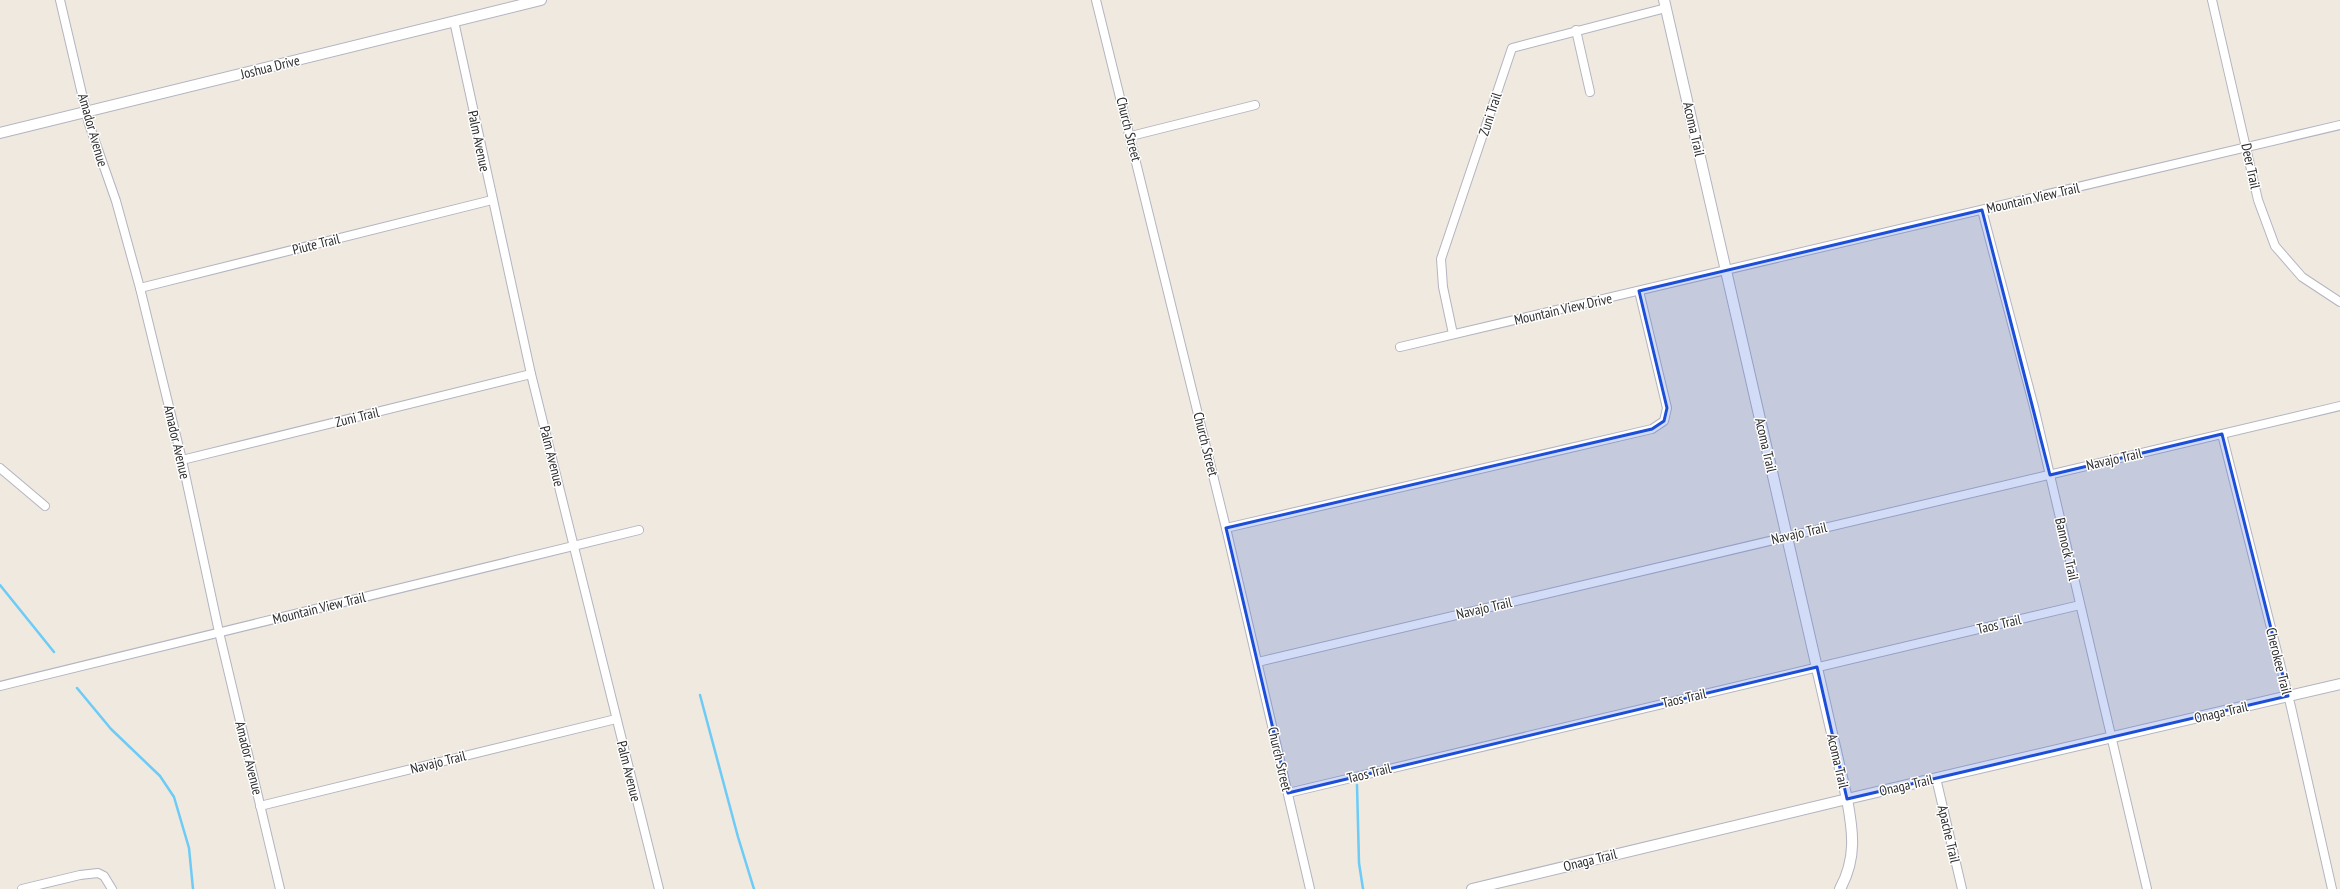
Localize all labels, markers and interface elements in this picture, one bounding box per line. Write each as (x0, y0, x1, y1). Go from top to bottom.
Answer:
street label: Joshua Drive (238, 51, 302, 83)
street label: Zuni Trail (1475, 89, 1506, 138)
street label: Amador Avenue (74, 91, 112, 169)
street label: Church Street (1112, 95, 1146, 163)
street label: Acoma Trail (1679, 100, 1709, 159)
street label: Palm Avenue (464, 109, 494, 173)
street label: Deer Trail (2237, 142, 2265, 191)
street label: Mountain View Trail (1985, 178, 2082, 217)
street label: Piute Trail (290, 229, 342, 259)
street label: Mountain View Drive (1512, 289, 1614, 329)
street label: Amador Avenue (160, 403, 194, 481)
street label: Zuni Trail (333, 403, 382, 431)
street label: Church Street (1189, 410, 1223, 478)
street label: Acoma Trail (1751, 416, 1781, 475)
street label: Palm Avenue (536, 424, 568, 488)
street label: Navajo Trail (2084, 444, 2144, 474)
street label: Bannock Trail (2051, 516, 2083, 583)
street label: Navajo Trail (1769, 518, 1829, 548)
street label: Mountain View Trail (271, 588, 368, 628)
street label: Navajo Trail (1454, 593, 1514, 623)
street label: Taos Trail (1975, 610, 2024, 638)
street label: Cherokee Trail (2262, 626, 2296, 697)
street label: Taos Trail (1660, 684, 1709, 712)
street label: Onaga Trail (2192, 697, 2250, 727)
street label: Amador Avenue (231, 719, 267, 797)
street label: Church Street (1264, 725, 1296, 793)
street label: Acoma Trail (1823, 732, 1853, 791)
street label: Palm Avenue (613, 739, 645, 803)
street label: Navajo Trail (408, 746, 468, 778)
street label: Taos Trail (1345, 759, 1394, 787)
street label: Onaga Trail (1877, 770, 1935, 800)
street label: Apache Trail (1934, 803, 1965, 865)
street label: Onaga Trail (1561, 844, 1619, 875)

